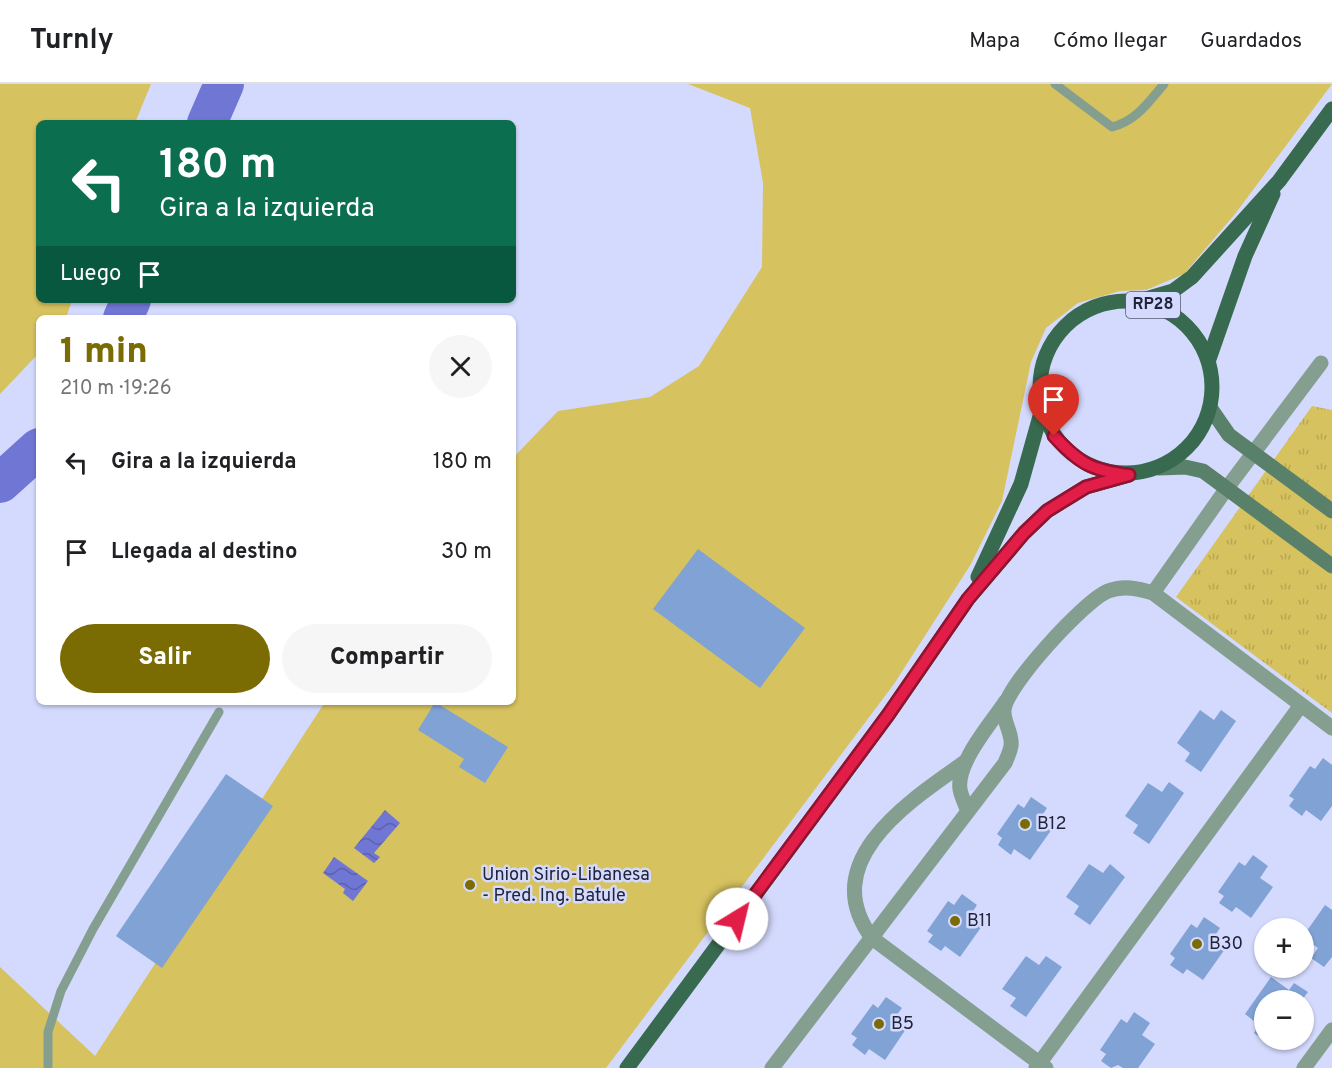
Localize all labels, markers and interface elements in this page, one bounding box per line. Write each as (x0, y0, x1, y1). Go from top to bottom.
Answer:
text: Turnly (30, 23, 114, 59)
text: Mapa (969, 28, 1020, 55)
text: Cómo llegar (1053, 28, 1167, 55)
text: Guardados (1200, 28, 1302, 55)
text: 180 m (159, 140, 276, 193)
icon: left (60, 144, 138, 222)
text: Gira a la izquierda (159, 192, 375, 226)
icon: arrive (133, 258, 166, 291)
text: Luego (60, 261, 121, 288)
road number: RP28 (1126, 292, 1180, 318)
text: 1 min (60, 330, 148, 376)
button: close (429, 335, 492, 398)
pin (1028, 374, 1079, 436)
text: 210 m · 19:26 (60, 376, 172, 402)
icon: arrive (1037, 383, 1070, 416)
icon: left (60, 446, 93, 479)
text: Gira a la izquierda (111, 449, 297, 476)
text: 180 m (433, 449, 492, 476)
icon: arrive (60, 536, 93, 569)
text: Llegada al destino (111, 539, 297, 566)
text: 30 m (441, 539, 492, 566)
button: Salir (60, 624, 270, 693)
button: Compartir (282, 624, 492, 693)
place label: B12 (1037, 813, 1067, 836)
marker: B12 (1018, 817, 1032, 831)
place label: Union Sirio-Libanesa - Pred. Ing. Batule (482, 864, 650, 908)
marker: Union Sirio-Libanesa - Pred. Ing. Batule (463, 878, 477, 892)
position arrow (705, 887, 769, 951)
place label: B11 (967, 910, 992, 933)
marker: B11 (948, 914, 962, 928)
map controls (1254, 918, 1314, 1050)
button: + (1254, 918, 1314, 978)
place label: B30 (1209, 933, 1243, 956)
marker: B30 (1190, 937, 1204, 951)
button: − (1254, 990, 1314, 1050)
place label: B5 (891, 1013, 914, 1036)
marker: B5 (872, 1017, 886, 1031)

